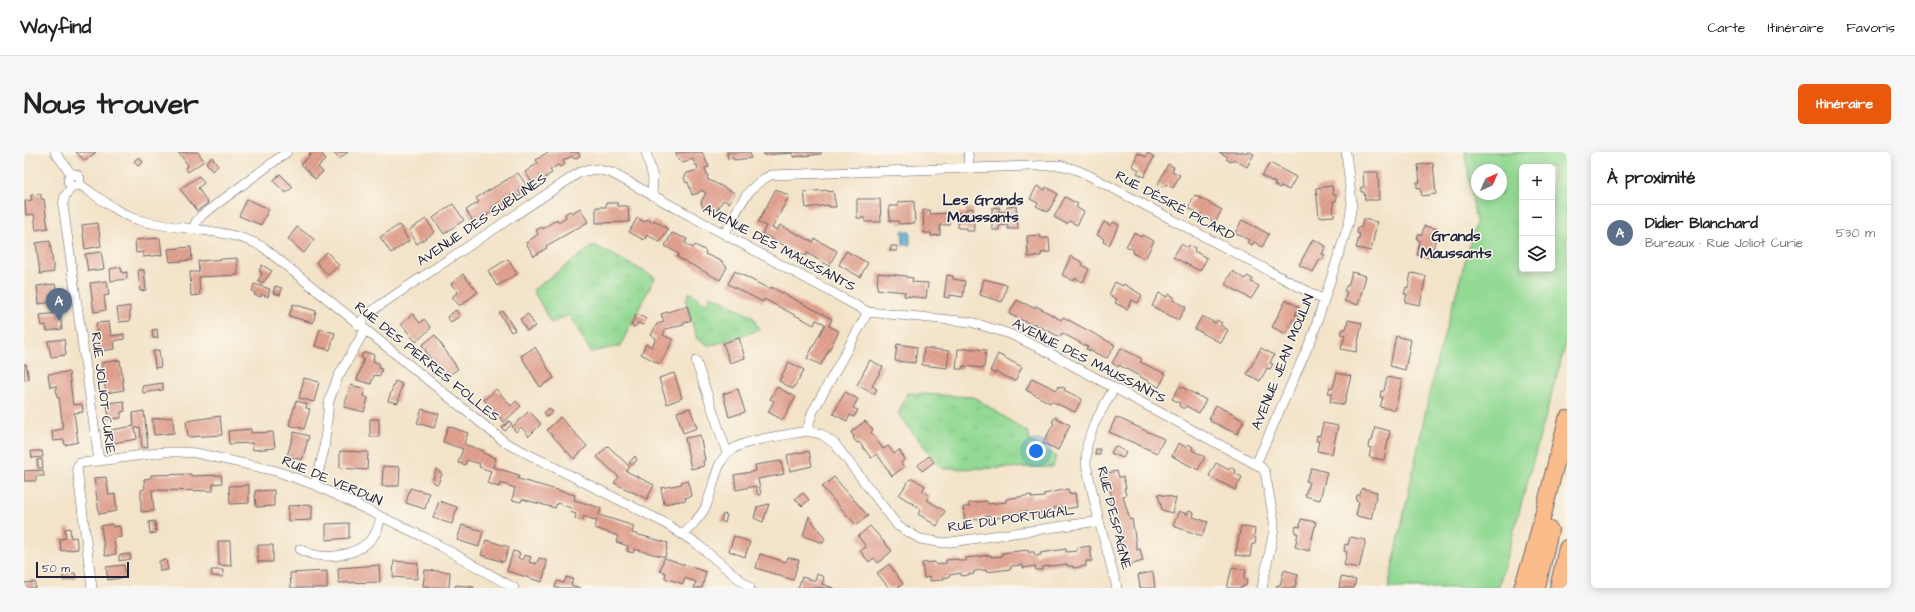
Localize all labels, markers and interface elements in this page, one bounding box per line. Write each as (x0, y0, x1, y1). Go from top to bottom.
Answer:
text: Wayfind (20, 14, 91, 41)
text: Carte (1707, 18, 1745, 38)
text: Itinéraire (1767, 18, 1824, 38)
text: Favoris (1846, 18, 1895, 38)
button: Itinéraire (1798, 84, 1891, 124)
text: Nous trouver (24, 85, 199, 124)
north arrow (1471, 164, 1507, 200)
map controls (1519, 164, 1555, 272)
button: + (1519, 164, 1555, 200)
street label: RUE DÉSIRÉ PICARD (1112, 166, 1238, 246)
text: À proximité (1607, 166, 1696, 190)
street label: AVENUE DES SUBLINES (413, 169, 551, 271)
district label: Les Grands Maussants (942, 190, 1024, 228)
street label: AVENUE DES MAUSSANTS (699, 199, 859, 297)
button: − (1519, 200, 1555, 236)
text: Didier Blanchard (1645, 213, 1758, 234)
text: A (1616, 224, 1624, 242)
text: 530 m (1836, 224, 1875, 242)
district label: Grands Maussants (1420, 226, 1492, 264)
text: Bureaux · Rue Joliot Curie (1645, 234, 1803, 252)
button: layers (1519, 236, 1555, 272)
pin: A (46, 288, 72, 321)
street label: AVENUE JEAN MOULIN (1247, 291, 1320, 433)
street label: RUE DES PIERRES FOLLES (350, 297, 504, 427)
street label: AVENUE DES MAUSSANTS (1009, 313, 1169, 409)
street label: RUE JOLIOT CURIE (86, 331, 120, 456)
your location (1026, 441, 1046, 461)
street label: RUE DE VERDUN (279, 451, 386, 511)
street label: RUE D'ESPAGNE (1092, 465, 1137, 572)
street label: RUE DU PORTUGAL (946, 500, 1076, 538)
scale bar (36, 560, 129, 579)
text: 50 m (42, 561, 70, 576)

